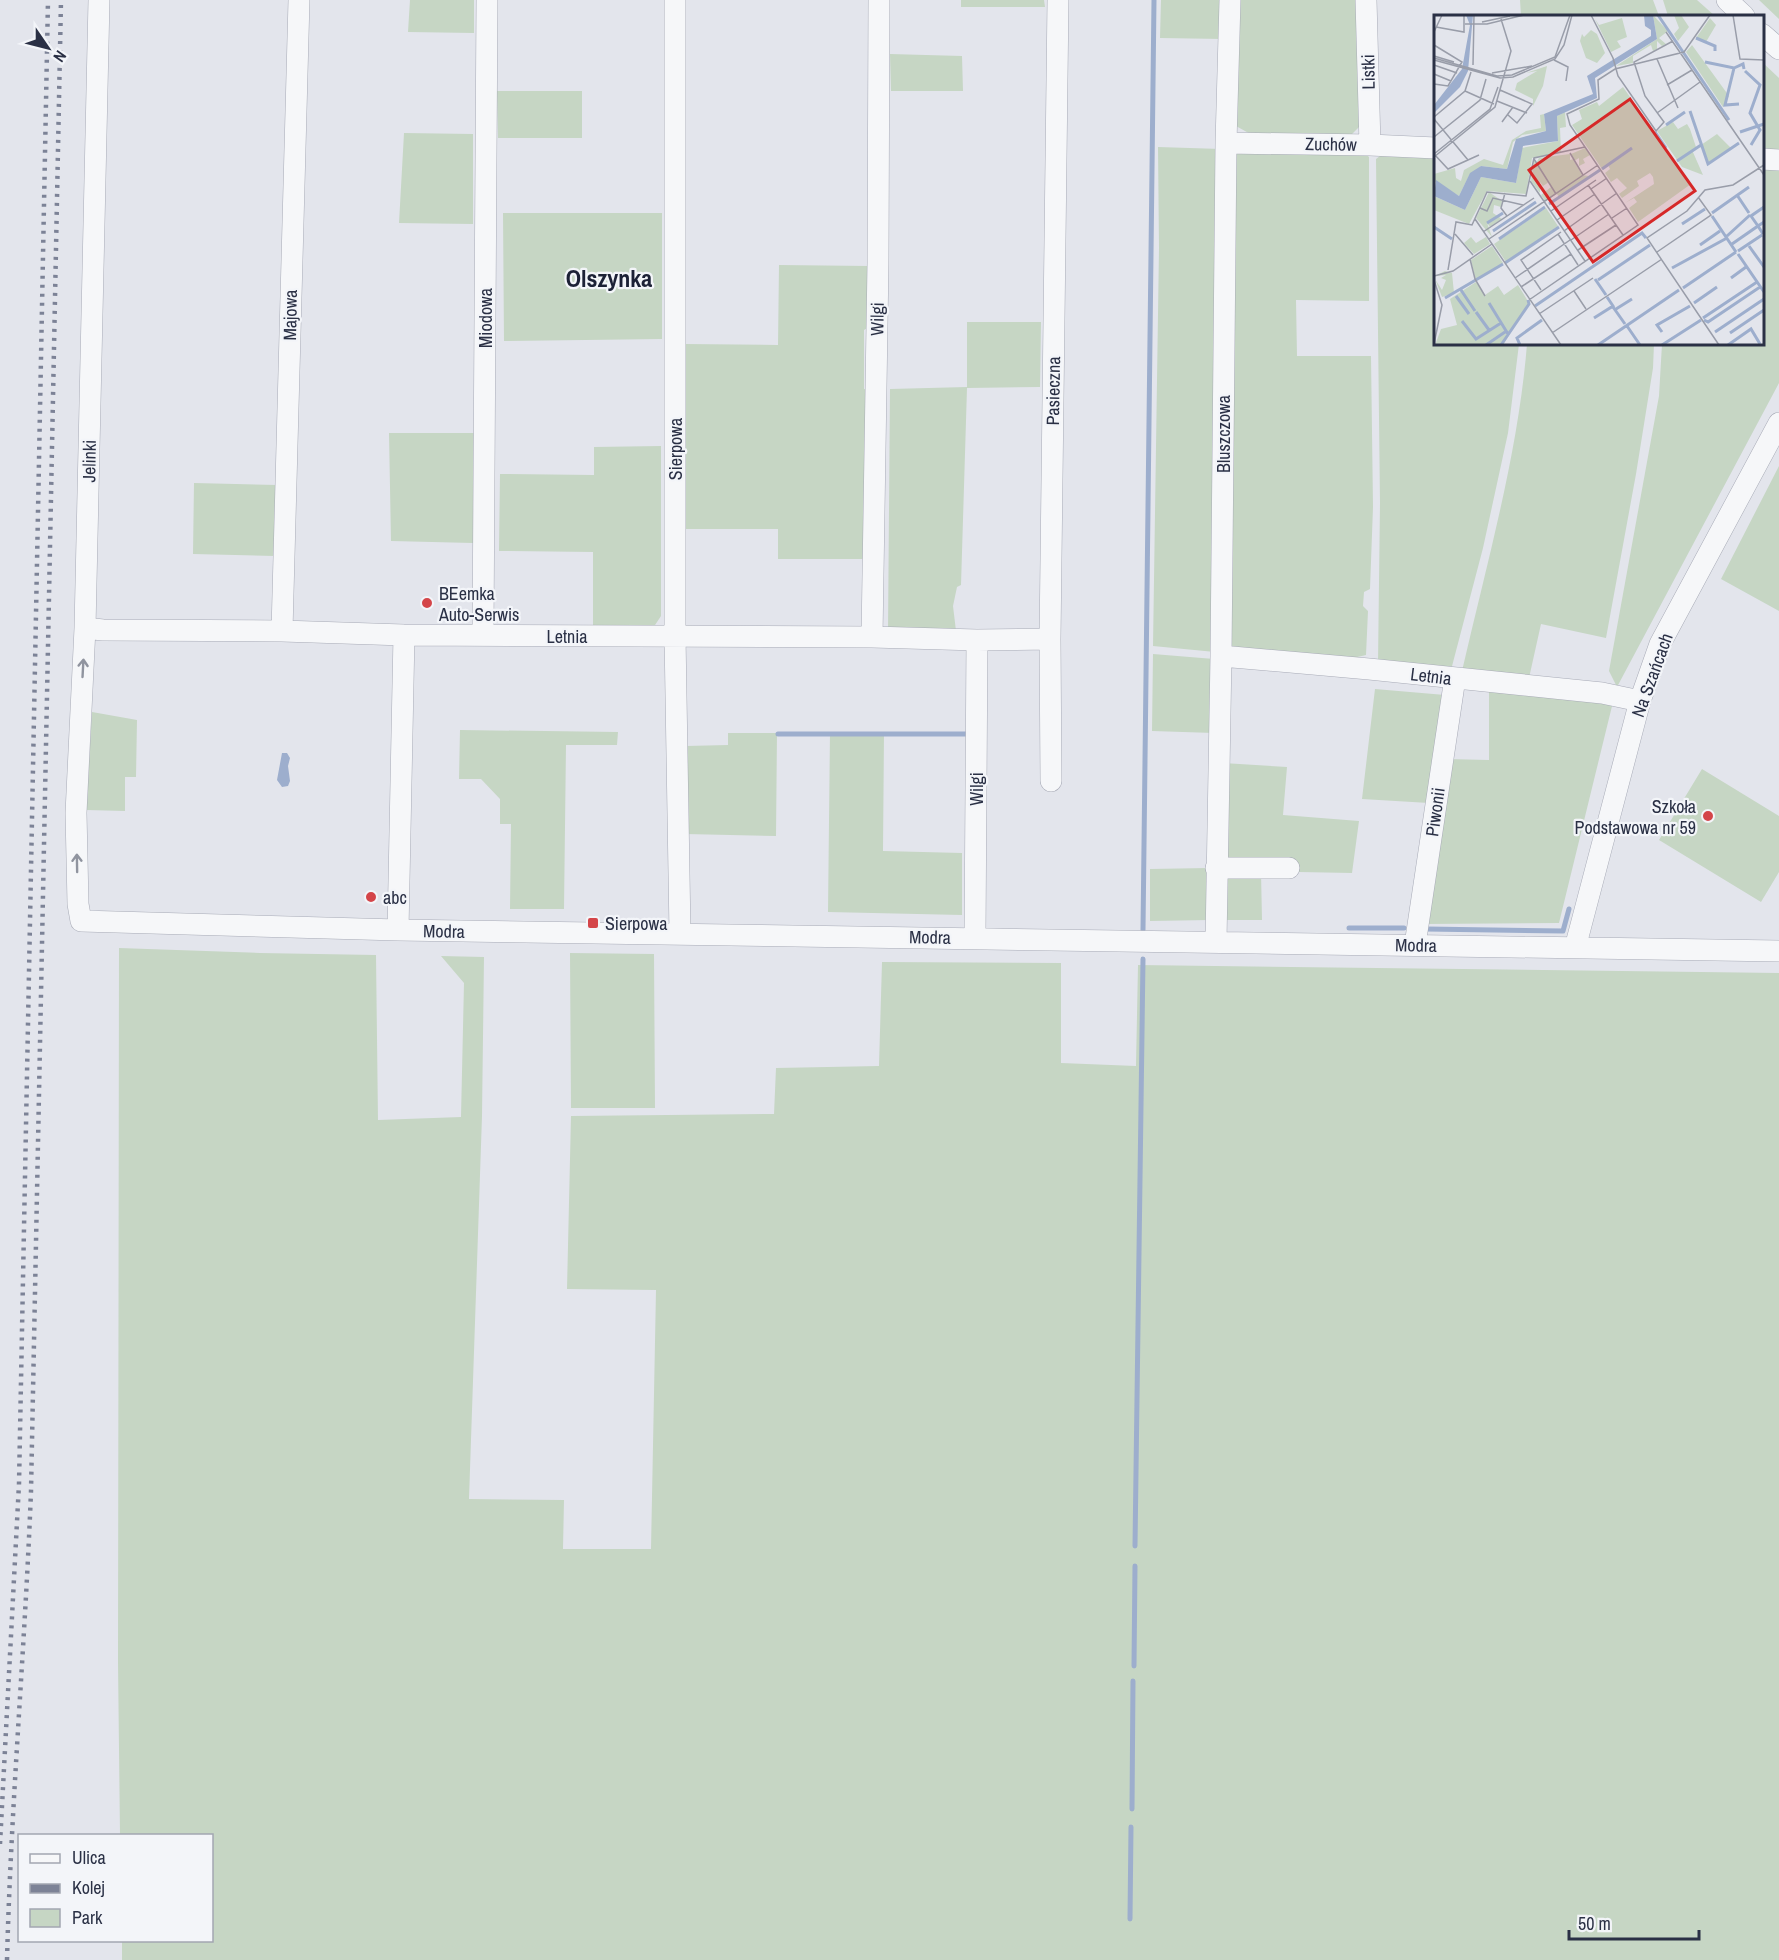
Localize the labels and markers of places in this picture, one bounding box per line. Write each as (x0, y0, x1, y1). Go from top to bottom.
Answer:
place label: BEemka Auto-Serwis (438, 581, 519, 627)
marker: BEemka Auto-Serwis (420, 596, 434, 610)
place label: Szkoła Podstawowa nr 59 (1575, 794, 1696, 840)
marker: Szkoła Podstawowa nr 59 (1701, 809, 1715, 823)
place label: abc (383, 885, 407, 910)
marker: abc (364, 890, 378, 904)
place label: Sierpowa (605, 911, 667, 936)
marker: Sierpowa (586, 916, 600, 930)

